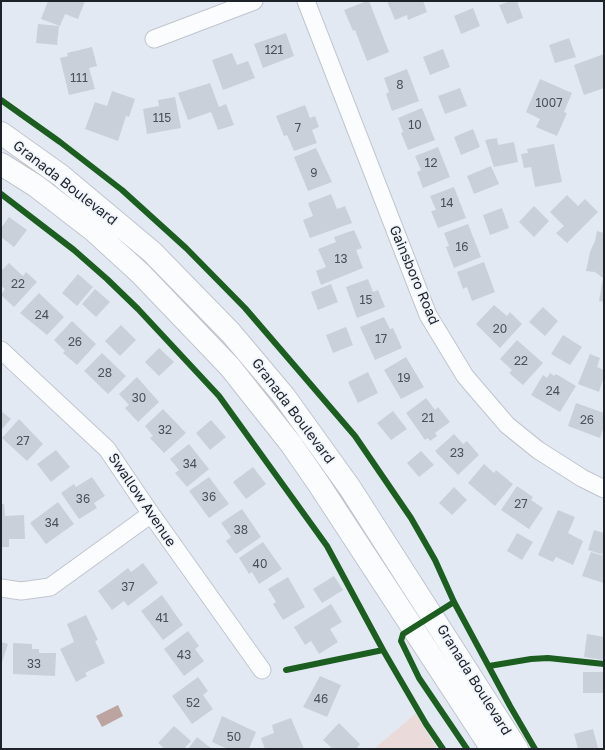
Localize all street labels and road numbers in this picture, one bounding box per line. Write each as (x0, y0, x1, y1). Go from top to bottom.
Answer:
street label: Granada Boulevard (10, 137, 120, 229)
street label: Gainsboro Road (386, 223, 442, 327)
street label: Granada Boulevard (248, 355, 338, 467)
street label: Swallow Avenue (105, 450, 179, 550)
street label: Granada Boulevard (433, 622, 515, 738)

